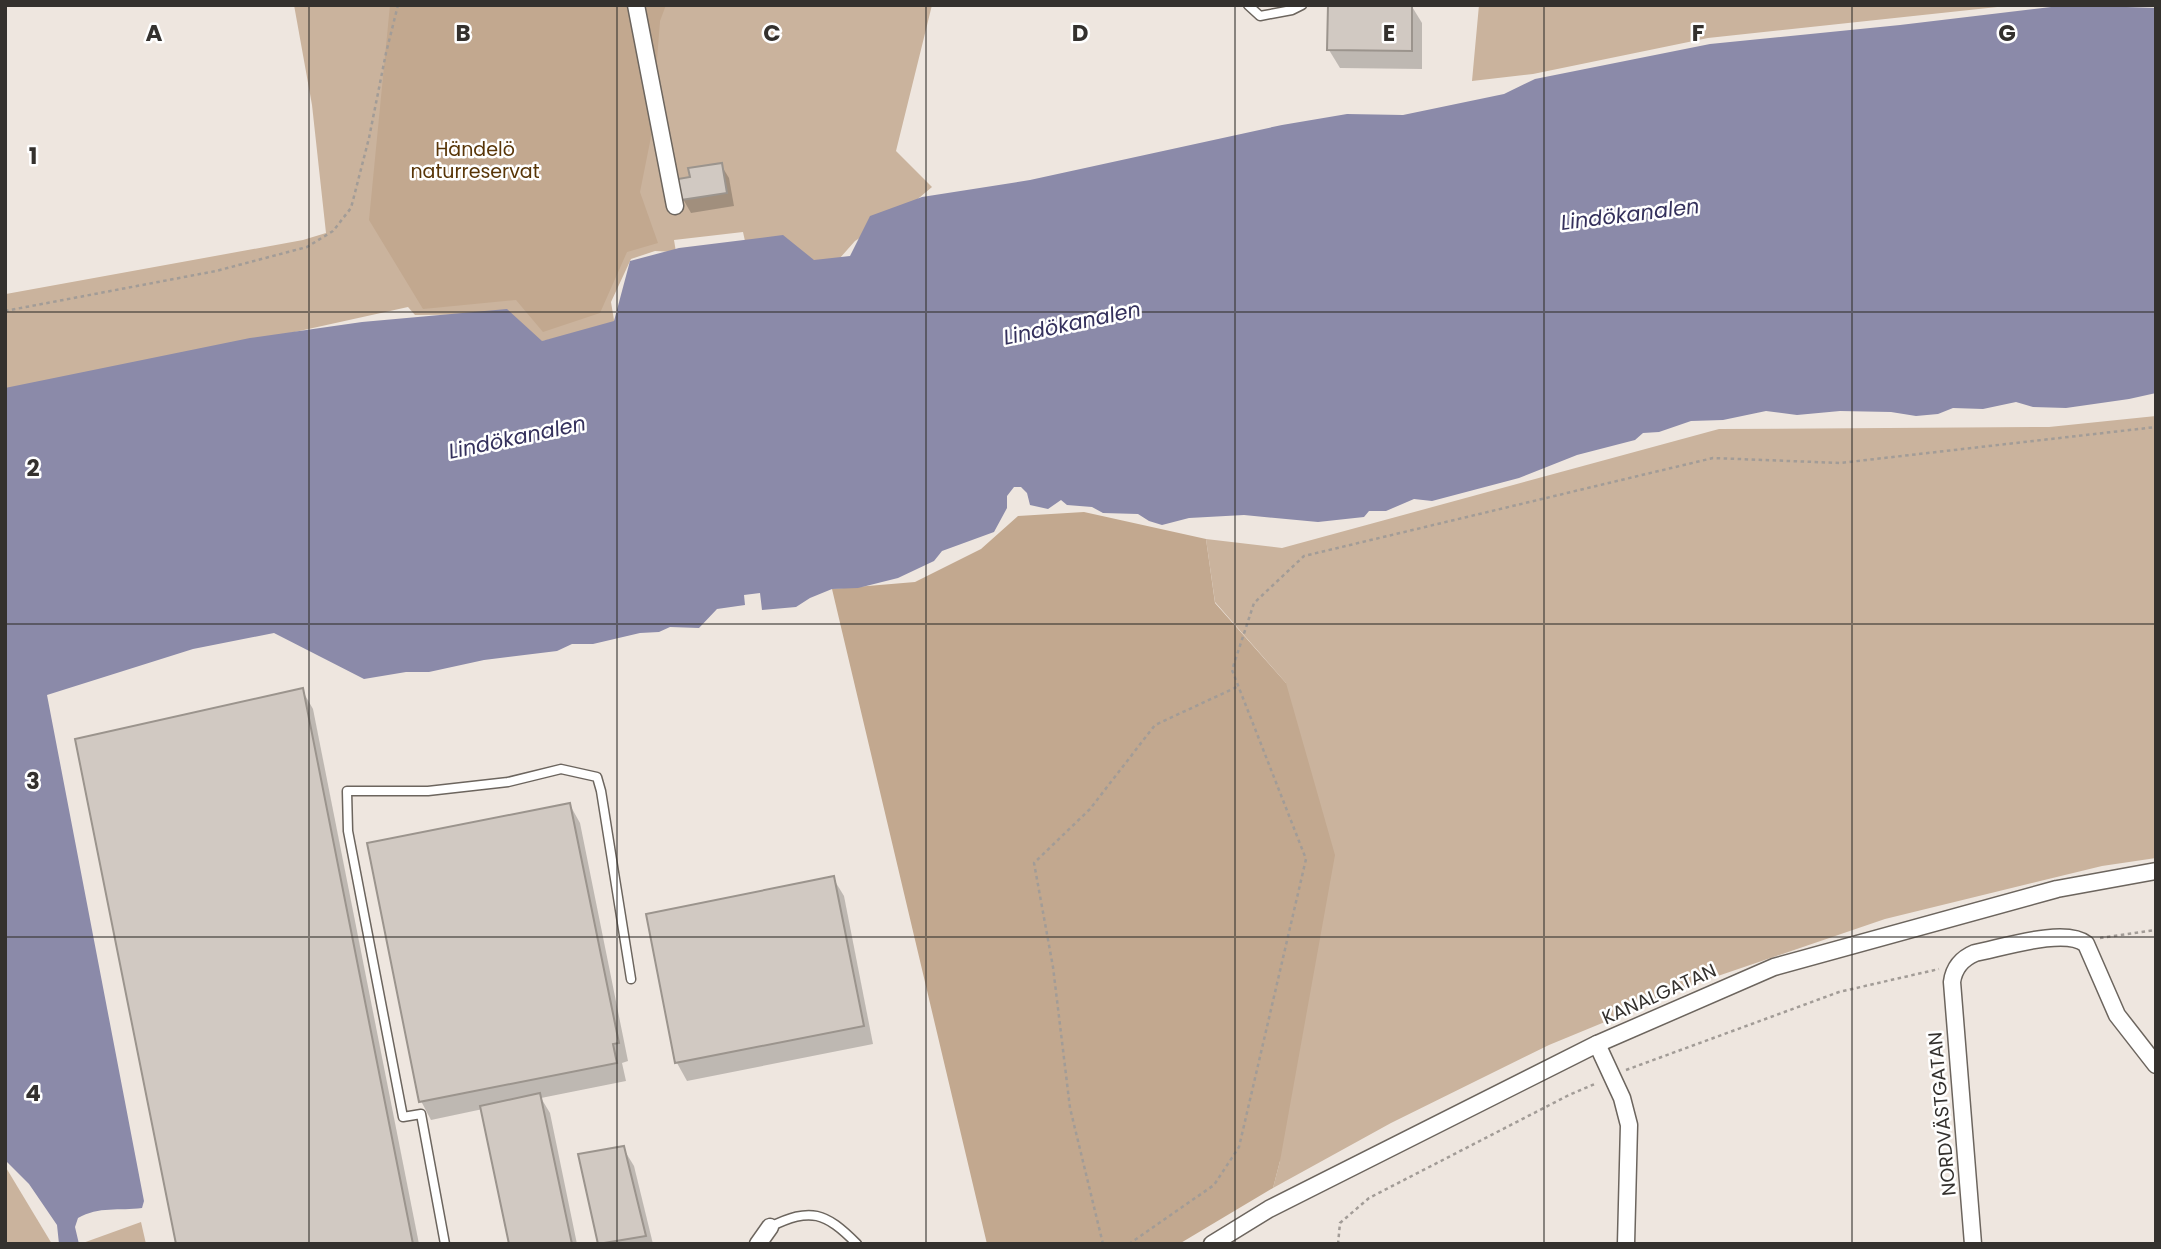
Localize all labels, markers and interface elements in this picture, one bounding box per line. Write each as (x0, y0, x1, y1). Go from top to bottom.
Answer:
text: A (146, 17, 163, 49)
text: B (455, 17, 471, 49)
text: C (763, 17, 781, 49)
text: D (1072, 17, 1088, 49)
text: E (1383, 17, 1395, 49)
text: F (1692, 17, 1704, 49)
text: G (1998, 17, 2016, 49)
park label: Händelö naturreservat (410, 136, 540, 185)
text: 1 (29, 140, 37, 172)
water label: Lindökanalen (1559, 191, 1701, 237)
water label: Lindökanalen (1001, 294, 1143, 352)
water label: Lindökanalen (446, 408, 588, 466)
text: 2 (26, 452, 40, 484)
text: 3 (26, 765, 40, 797)
street label: KANALGATAN (1598, 957, 1720, 1031)
street label: NORDVÄSTGATAN (1921, 1031, 1963, 1197)
text: 4 (25, 1077, 41, 1109)

